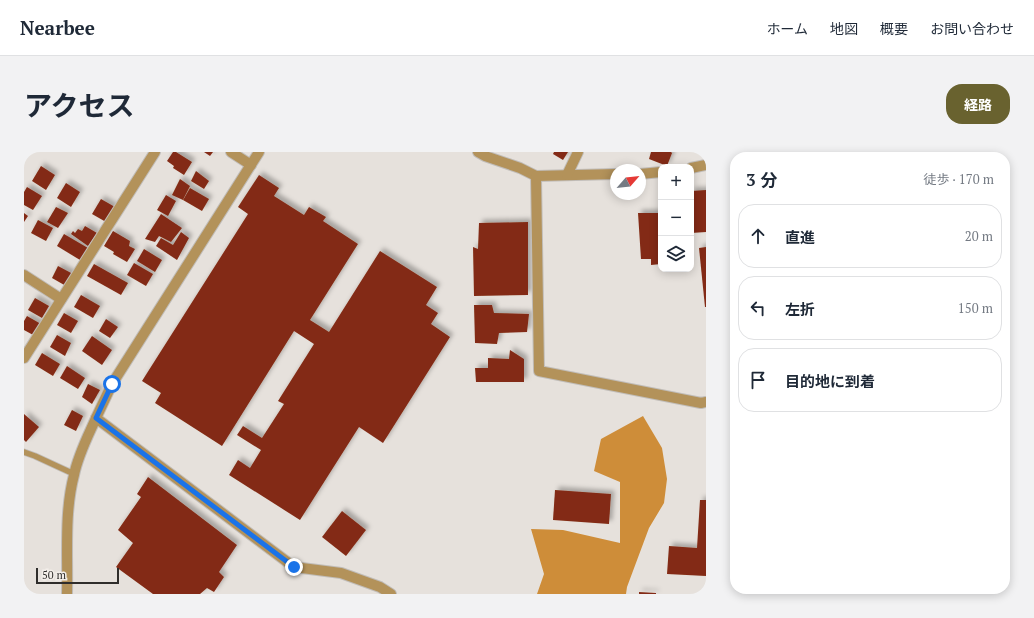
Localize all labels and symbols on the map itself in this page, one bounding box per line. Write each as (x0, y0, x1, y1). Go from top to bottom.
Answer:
north arrow (610, 164, 646, 200)
route start (103, 375, 121, 393)
route end (285, 558, 303, 576)
scale bar (36, 566, 119, 585)

